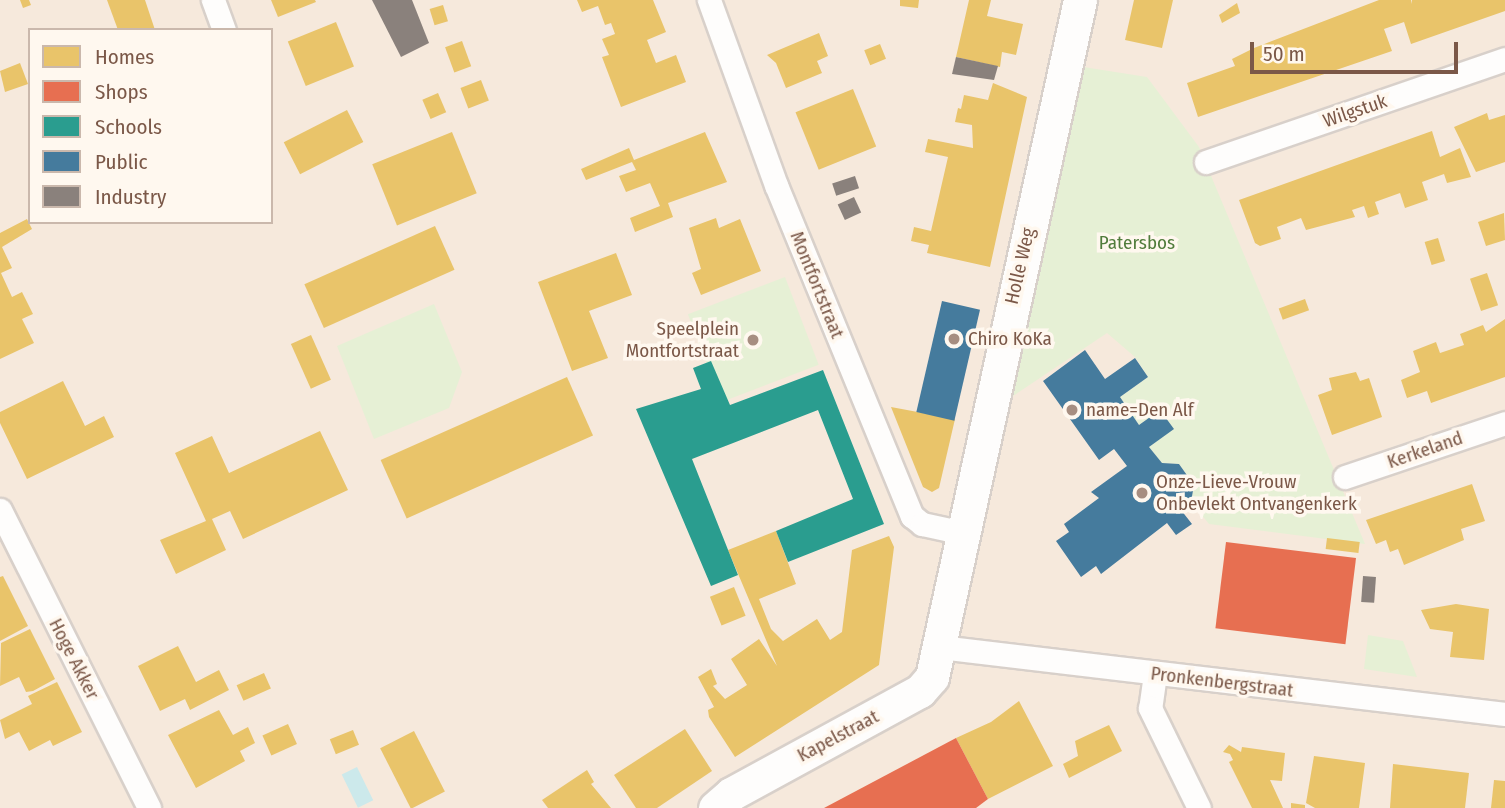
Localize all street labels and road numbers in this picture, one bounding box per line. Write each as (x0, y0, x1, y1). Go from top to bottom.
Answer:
street label: Wilgstuk (1320, 89, 1390, 133)
street label: Holle Weg (1000, 226, 1040, 306)
street label: Montfortstraat (785, 228, 849, 342)
street label: Kerkeland (1384, 426, 1466, 474)
street label: Hoge Akker (44, 615, 104, 703)
street label: Pronkenbergstraat (1149, 662, 1295, 702)
street label: Kapelstraat (793, 705, 883, 767)

